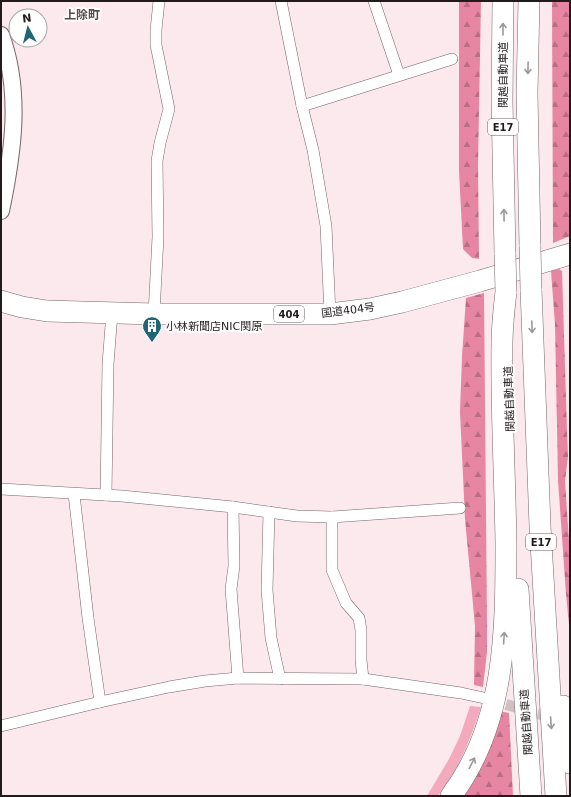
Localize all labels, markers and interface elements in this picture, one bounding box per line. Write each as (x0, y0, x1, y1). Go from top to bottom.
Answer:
north arrow (8, 8, 48, 48)
district label: 上除町 (64, 8, 100, 22)
text: N (21, 12, 32, 26)
one-way arrow (499, 23, 507, 36)
street label: 関越自動車道 (497, 42, 510, 108)
one-way arrow (524, 61, 531, 74)
road number: E17 (488, 119, 518, 135)
one-way arrow (500, 209, 508, 222)
street label: 国道404号 (320, 301, 376, 320)
road number: 404 (274, 306, 304, 322)
building icon: 小林新聞店NIC関原 (141, 315, 163, 343)
place label: 小林新聞店NIC関原 (166, 320, 262, 333)
one-way arrow (528, 320, 536, 333)
street label: 関越自動車道 (502, 366, 517, 432)
road number: E17 (526, 534, 556, 550)
one-way arrow (500, 632, 507, 645)
street label: 関越自動車道 (518, 689, 535, 755)
one-way arrow (547, 716, 555, 729)
one-way arrow (469, 757, 476, 769)

